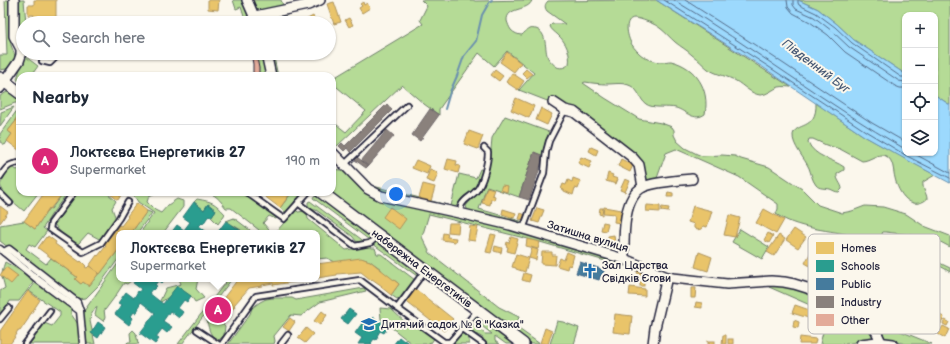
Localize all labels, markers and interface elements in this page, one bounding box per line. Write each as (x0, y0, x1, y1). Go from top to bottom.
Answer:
map controls (902, 12, 938, 156)
button: + (902, 12, 938, 48)
search box (16, 16, 336, 60)
icon: search (30, 27, 52, 49)
text: Search here (62, 29, 145, 48)
water label: Південний Буг (779, 36, 854, 98)
button: − (902, 48, 938, 84)
button: locate (902, 84, 938, 120)
text: Nearby (32, 88, 89, 108)
button: layers (902, 120, 938, 156)
text: Локтєєва Енергетиків 27 (70, 143, 246, 162)
text: A (41, 153, 49, 169)
text: 190 m (286, 153, 320, 169)
text: Supermarket (70, 162, 146, 178)
your location (386, 184, 406, 204)
street label: Затишна вулиця (546, 218, 630, 255)
street label: набережна Енергетиків (369, 226, 475, 311)
popup (116, 230, 320, 282)
legend (808, 234, 940, 334)
text: Локтєєва Енергетиків 27 (130, 239, 306, 258)
text: Homes (841, 242, 877, 255)
text: Supermarket (130, 258, 206, 274)
place label: Зал Царства Свідків Єгови (602, 259, 671, 285)
text: Schools (841, 260, 881, 273)
church icon: Зал Царства Свідків Єгови (581, 262, 599, 280)
text: Public (841, 278, 871, 291)
pin: A (205, 295, 231, 325)
text: Industry (841, 296, 881, 309)
text: Other (841, 314, 870, 327)
school or university icon: Дитячий садок № 8 "Казка" (360, 315, 378, 333)
place label: Дитячий садок № 8 "Казка" (381, 318, 524, 331)

